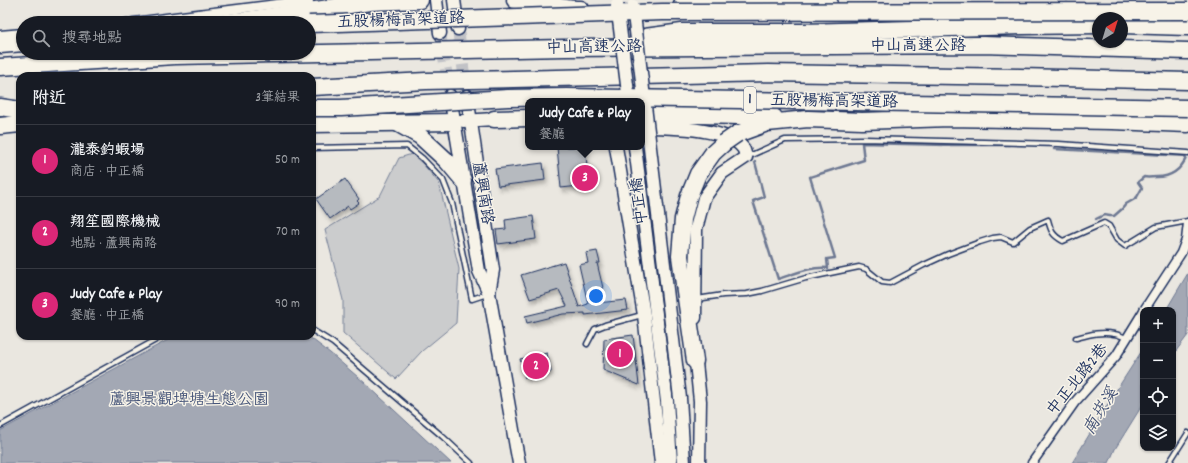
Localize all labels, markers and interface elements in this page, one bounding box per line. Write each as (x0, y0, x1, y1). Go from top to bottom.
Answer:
street label: 五股楊梅高架道路 (337, 7, 465, 35)
north arrow (1092, 12, 1128, 48)
search box (16, 16, 316, 60)
icon: search (30, 27, 52, 49)
text: 搜尋地點 (62, 28, 122, 50)
street label: 中山高速公路 (870, 35, 966, 58)
street label: 中山高速公路 (546, 36, 642, 60)
road number: 1 (744, 87, 756, 113)
text: 附近 (32, 88, 66, 112)
text: 3筆結果 (255, 89, 300, 108)
street label: 五股楊梅高架道路 (770, 89, 898, 115)
popup (525, 98, 645, 150)
text: Judy Cafe & Play (539, 103, 631, 125)
text: 餐廳 (539, 126, 565, 145)
text: 瀧泰釣蝦場 (70, 140, 145, 162)
text: 1 (44, 151, 46, 170)
text: 50 m (275, 151, 300, 170)
street label: 蘆興南路 (466, 160, 498, 226)
text: 商店 · 中正橋 (70, 163, 144, 182)
pin: 3 (572, 163, 598, 193)
street label: 中正橋 (626, 176, 654, 226)
text: 翔笙國際機械 (70, 212, 160, 234)
text: 2 (42, 223, 48, 242)
text: 70 m (276, 223, 300, 242)
text: 地點 · 蘆興南路 (70, 235, 157, 254)
text: Judy Cafe & Play (70, 284, 162, 306)
your location (586, 286, 606, 306)
text: 3 (42, 295, 48, 314)
text: 90 m (275, 295, 300, 314)
text: 餐廳 · 中正橋 (70, 307, 144, 326)
map controls (1140, 307, 1176, 451)
button: + (1140, 307, 1176, 343)
pin: 1 (607, 339, 633, 369)
street label: 中正北路2巷 (1042, 339, 1114, 421)
button: − (1140, 343, 1176, 379)
pin: 2 (523, 351, 549, 381)
button: locate (1140, 379, 1176, 415)
water label: 南崁溪 (1079, 383, 1126, 440)
park label: 蘆興景觀埤塘生態公園 (109, 389, 269, 412)
button: layers (1140, 415, 1176, 451)

